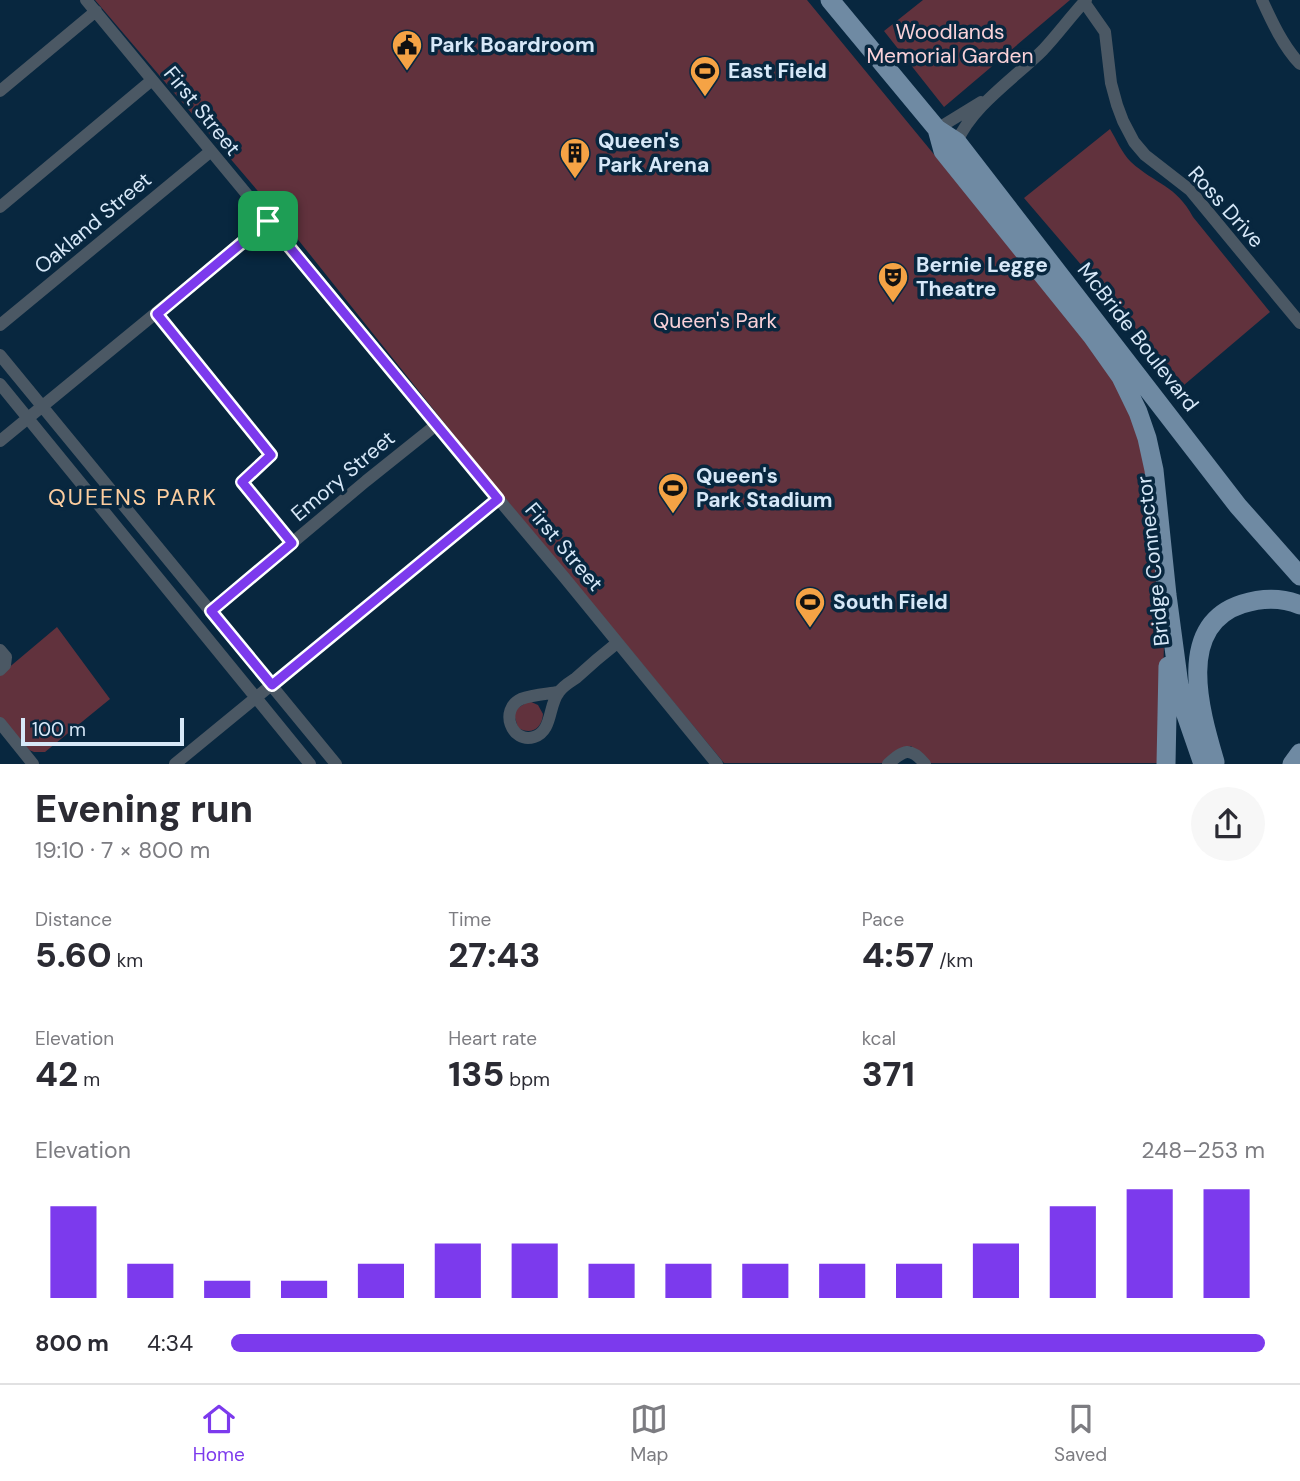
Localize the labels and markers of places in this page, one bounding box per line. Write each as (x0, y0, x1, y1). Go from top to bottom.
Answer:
public building icon: Park Boardroom (390, 28, 424, 72)
place label: Park Boardroom (430, 31, 595, 59)
sports icon: East Field (688, 54, 722, 98)
place label: East Field (728, 57, 827, 85)
place label: Queen's Park Arena (598, 127, 709, 179)
building icon: Queen's Park Arena (558, 136, 592, 180)
pin (238, 191, 298, 251)
place label: Bernie Legge Theatre (916, 251, 1048, 303)
theatre icon: Bernie Legge Theatre (876, 260, 910, 304)
place label: Queen's Park Stadium (696, 462, 832, 514)
sports icon: Queen's Park Stadium (656, 471, 690, 515)
sports icon: South Field (793, 585, 827, 629)
place label: South Field (833, 588, 948, 616)

